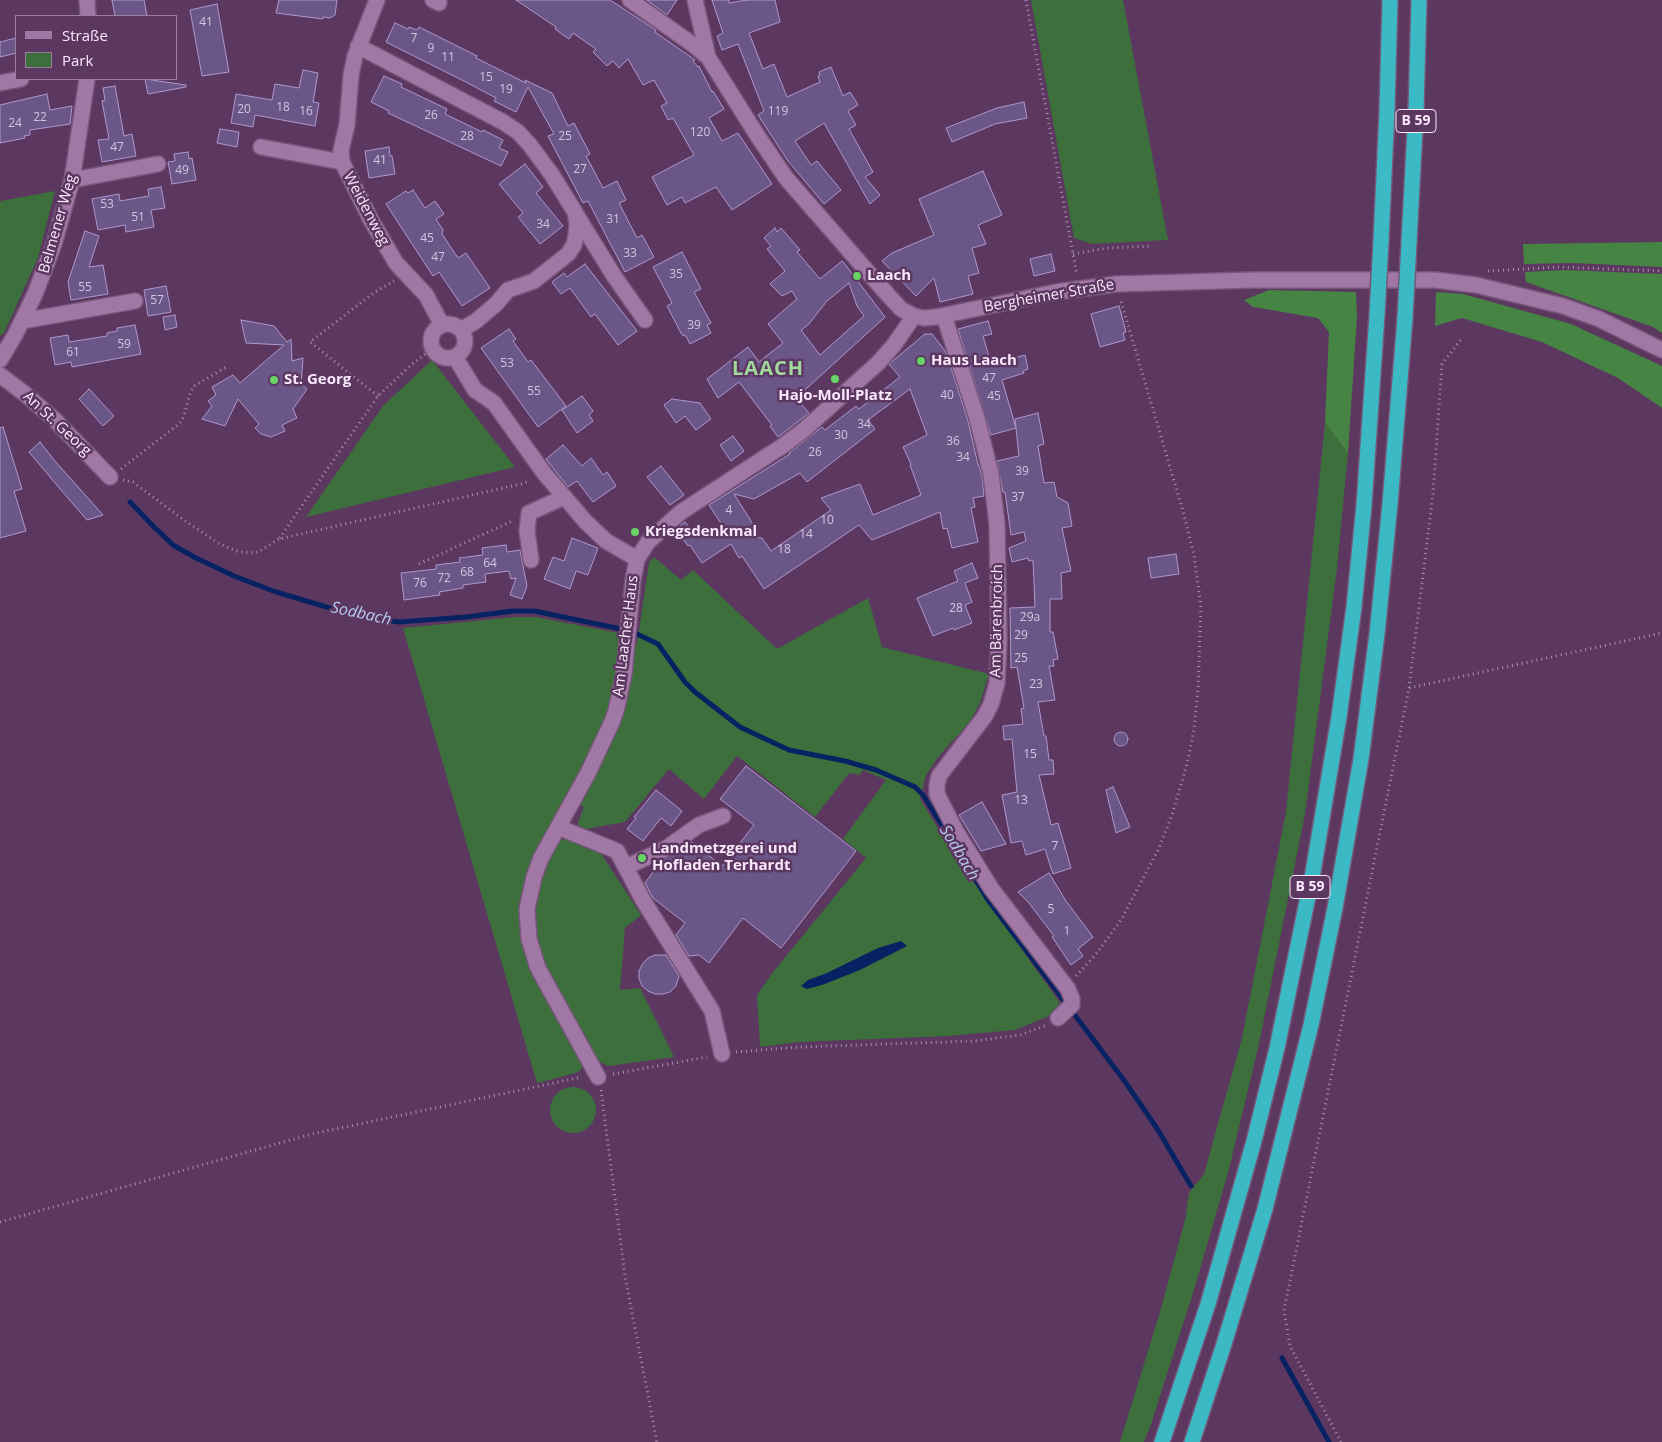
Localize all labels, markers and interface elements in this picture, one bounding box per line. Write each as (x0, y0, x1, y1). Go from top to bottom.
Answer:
legend (15, 15, 178, 80)
house number: 41 (199, 16, 213, 30)
text: Straße (62, 25, 108, 45)
house number: 7 (411, 32, 417, 46)
house number: 9 (428, 42, 434, 56)
text: Park (62, 50, 93, 70)
house number: 11 (441, 51, 455, 65)
house number: 15 (479, 71, 493, 85)
house number: 19 (499, 83, 513, 97)
house number: 18 (276, 101, 290, 115)
house number: 20 (237, 103, 251, 117)
house number: 16 (299, 105, 313, 119)
house number: 119 (768, 105, 788, 119)
house number: 26 (424, 109, 438, 123)
road number: B 59 (1396, 110, 1436, 132)
house number: 22 (33, 111, 47, 125)
house number: 24 (8, 117, 22, 131)
house number: 120 (690, 126, 710, 140)
house number: 28 (460, 130, 474, 144)
house number: 25 (558, 130, 572, 144)
house number: 47 (110, 141, 124, 155)
house number: 41 (373, 154, 387, 168)
house number: 27 (573, 163, 587, 177)
house number: 49 (175, 164, 189, 178)
street label: Weidenweg (339, 169, 393, 249)
street label: Belmener Weg (35, 172, 81, 276)
house number: 53 (100, 198, 114, 212)
house number: 51 (131, 211, 145, 225)
house number: 31 (606, 213, 620, 227)
house number: 34 (536, 218, 550, 232)
house number: 45 (420, 232, 434, 246)
house number: 33 (623, 247, 637, 261)
house number: 47 (431, 251, 445, 265)
place label: Laach (867, 267, 911, 285)
house number: 35 (669, 268, 683, 282)
marker: Laach (851, 270, 863, 282)
street label: Bergheimer Straße (982, 276, 1116, 316)
house number: 55 (78, 281, 92, 295)
house number: 57 (150, 294, 164, 308)
house number: 39 (687, 319, 701, 333)
house number: 59 (117, 338, 131, 352)
house number: 61 (66, 346, 80, 360)
place label: Haus Laach (931, 352, 1017, 370)
marker: Haus Laach (915, 355, 927, 367)
house number: 53 (500, 357, 514, 371)
district label: LAACH (731, 357, 805, 381)
place label: St. Georg (284, 371, 351, 389)
house number: 47 (982, 372, 996, 386)
marker: Hajo-Moll-Platz (829, 373, 841, 385)
marker: St. Georg (268, 374, 280, 386)
house number: 55 (527, 385, 541, 399)
place label: Hajo-Moll-Platz (778, 387, 892, 405)
street label: An St. Georg (19, 388, 95, 460)
house number: 40 (940, 389, 954, 403)
house number: 45 (987, 390, 1001, 404)
house number: 34 (857, 418, 871, 432)
house number: 30 (834, 429, 848, 443)
house number: 36 (946, 435, 960, 449)
house number: 26 (808, 446, 822, 460)
house number: 34 (956, 451, 970, 465)
house number: 39 (1015, 465, 1029, 479)
house number: 37 (1011, 491, 1025, 505)
house number: 4 (726, 504, 732, 518)
house number: 10 (820, 514, 834, 528)
place label: Kriegsdenkmal (645, 523, 757, 541)
marker: Kriegsdenkmal (629, 526, 641, 538)
house number: 14 (799, 528, 813, 542)
house number: 18 (777, 543, 791, 557)
house number: 64 (483, 557, 497, 571)
street label: Am Bärenbroich (987, 564, 1007, 678)
house number: 68 (460, 566, 474, 580)
house number: 72 (437, 572, 451, 586)
street label: Am Laacher Haus (610, 574, 642, 698)
house number: 76 (413, 577, 427, 591)
water label: Sodbach (329, 598, 393, 630)
house number: 28 (949, 602, 963, 616)
house number: 29a (1020, 611, 1040, 625)
house number: 29 (1014, 629, 1028, 643)
house number: 25 (1014, 652, 1028, 666)
house number: 23 (1029, 678, 1043, 692)
house number: 15 (1023, 748, 1037, 762)
house number: 13 (1014, 794, 1028, 808)
water label: Sodbach (935, 822, 983, 884)
place label: Landmetzgerei und Hofladen Terhardt (652, 840, 797, 875)
house number: 7 (1052, 840, 1058, 854)
marker: Landmetzgerei und Hofladen Terhardt (636, 852, 648, 864)
road number: B 59 (1290, 876, 1330, 899)
house number: 5 (1048, 903, 1054, 917)
house number: 1 (1064, 925, 1070, 939)

